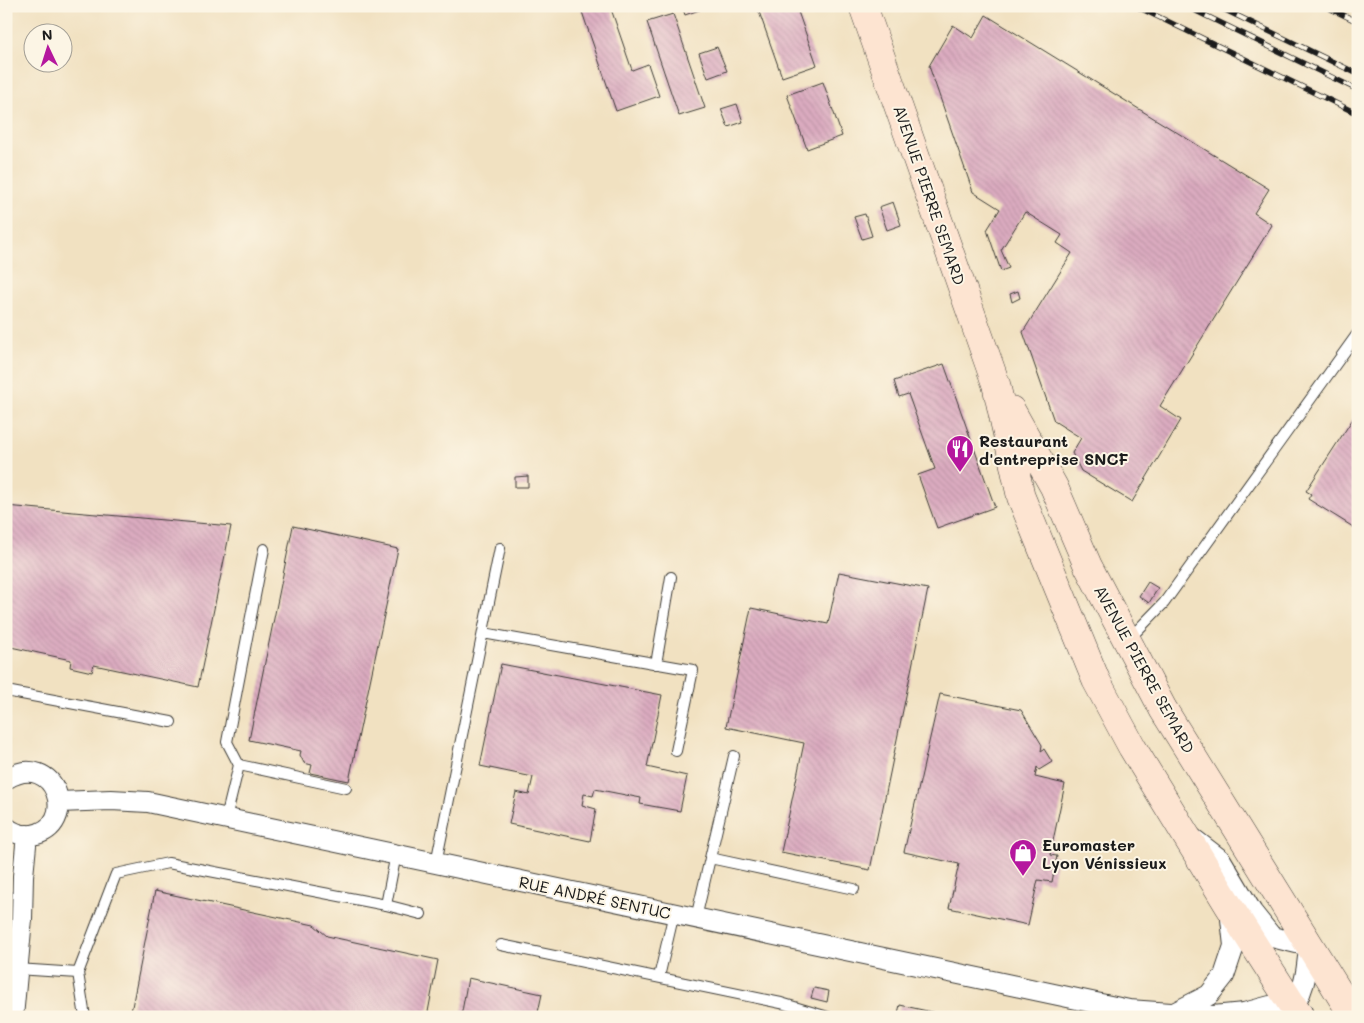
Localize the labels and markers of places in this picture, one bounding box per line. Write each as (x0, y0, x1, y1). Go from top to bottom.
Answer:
place label: Restaurant d'entreprise SNCF (979, 430, 1129, 469)
restaurant icon: Restaurant d'entreprise SNCF (945, 434, 975, 473)
place label: Euromaster Lyon Vénissieux (1042, 834, 1167, 873)
shop icon: Euromaster Lyon Vénissieux (1008, 838, 1038, 877)

